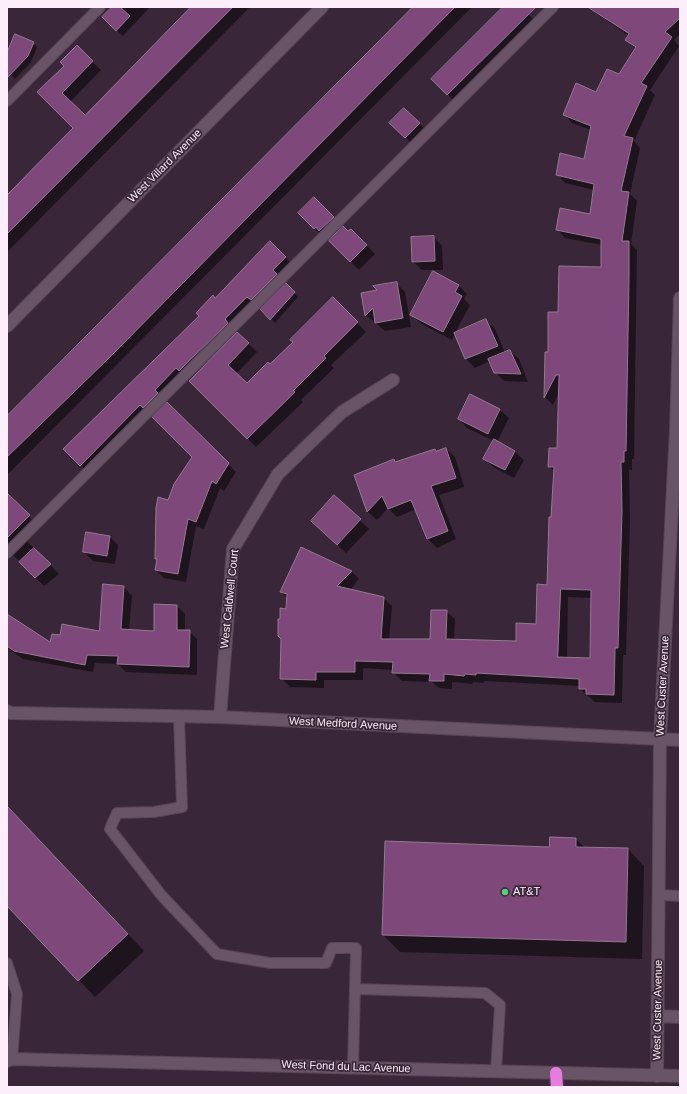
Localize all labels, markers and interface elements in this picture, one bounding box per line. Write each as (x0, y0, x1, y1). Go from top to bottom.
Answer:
street label: West Villard Avenue (126, 127, 204, 205)
street label: West Caldwell Court (218, 549, 242, 649)
street label: West Custer Avenue (654, 635, 672, 737)
street label: West Medford Avenue (289, 715, 397, 733)
place label: AT&T (513, 885, 540, 899)
marker: AT&T (500, 887, 510, 897)
street label: West Custer Avenue (651, 960, 665, 1060)
street label: West Fond du Lac Avenue (281, 1058, 411, 1076)

